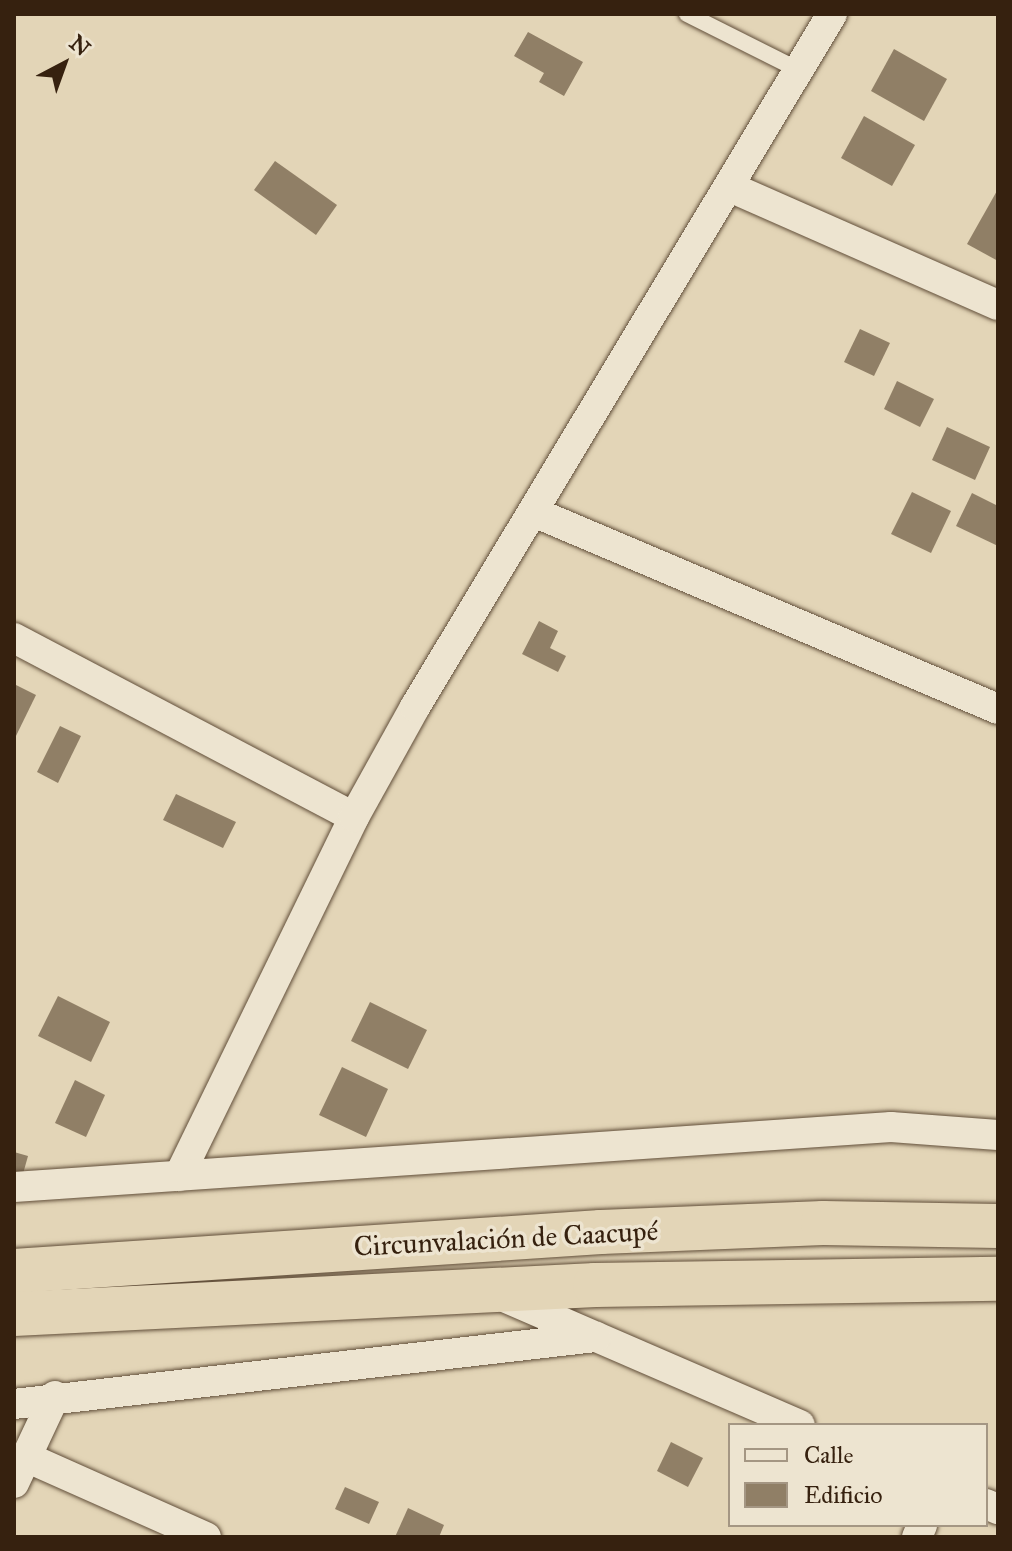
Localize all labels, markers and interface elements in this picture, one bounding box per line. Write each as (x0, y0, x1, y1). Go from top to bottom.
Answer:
north arrow (24, 24, 104, 104)
text: N (64, 29, 96, 62)
street label: Circunvalación de Caacupé (353, 1214, 659, 1264)
legend (728, 1423, 988, 1527)
text: Calle (804, 1440, 853, 1470)
text: Edificio (804, 1480, 883, 1510)

